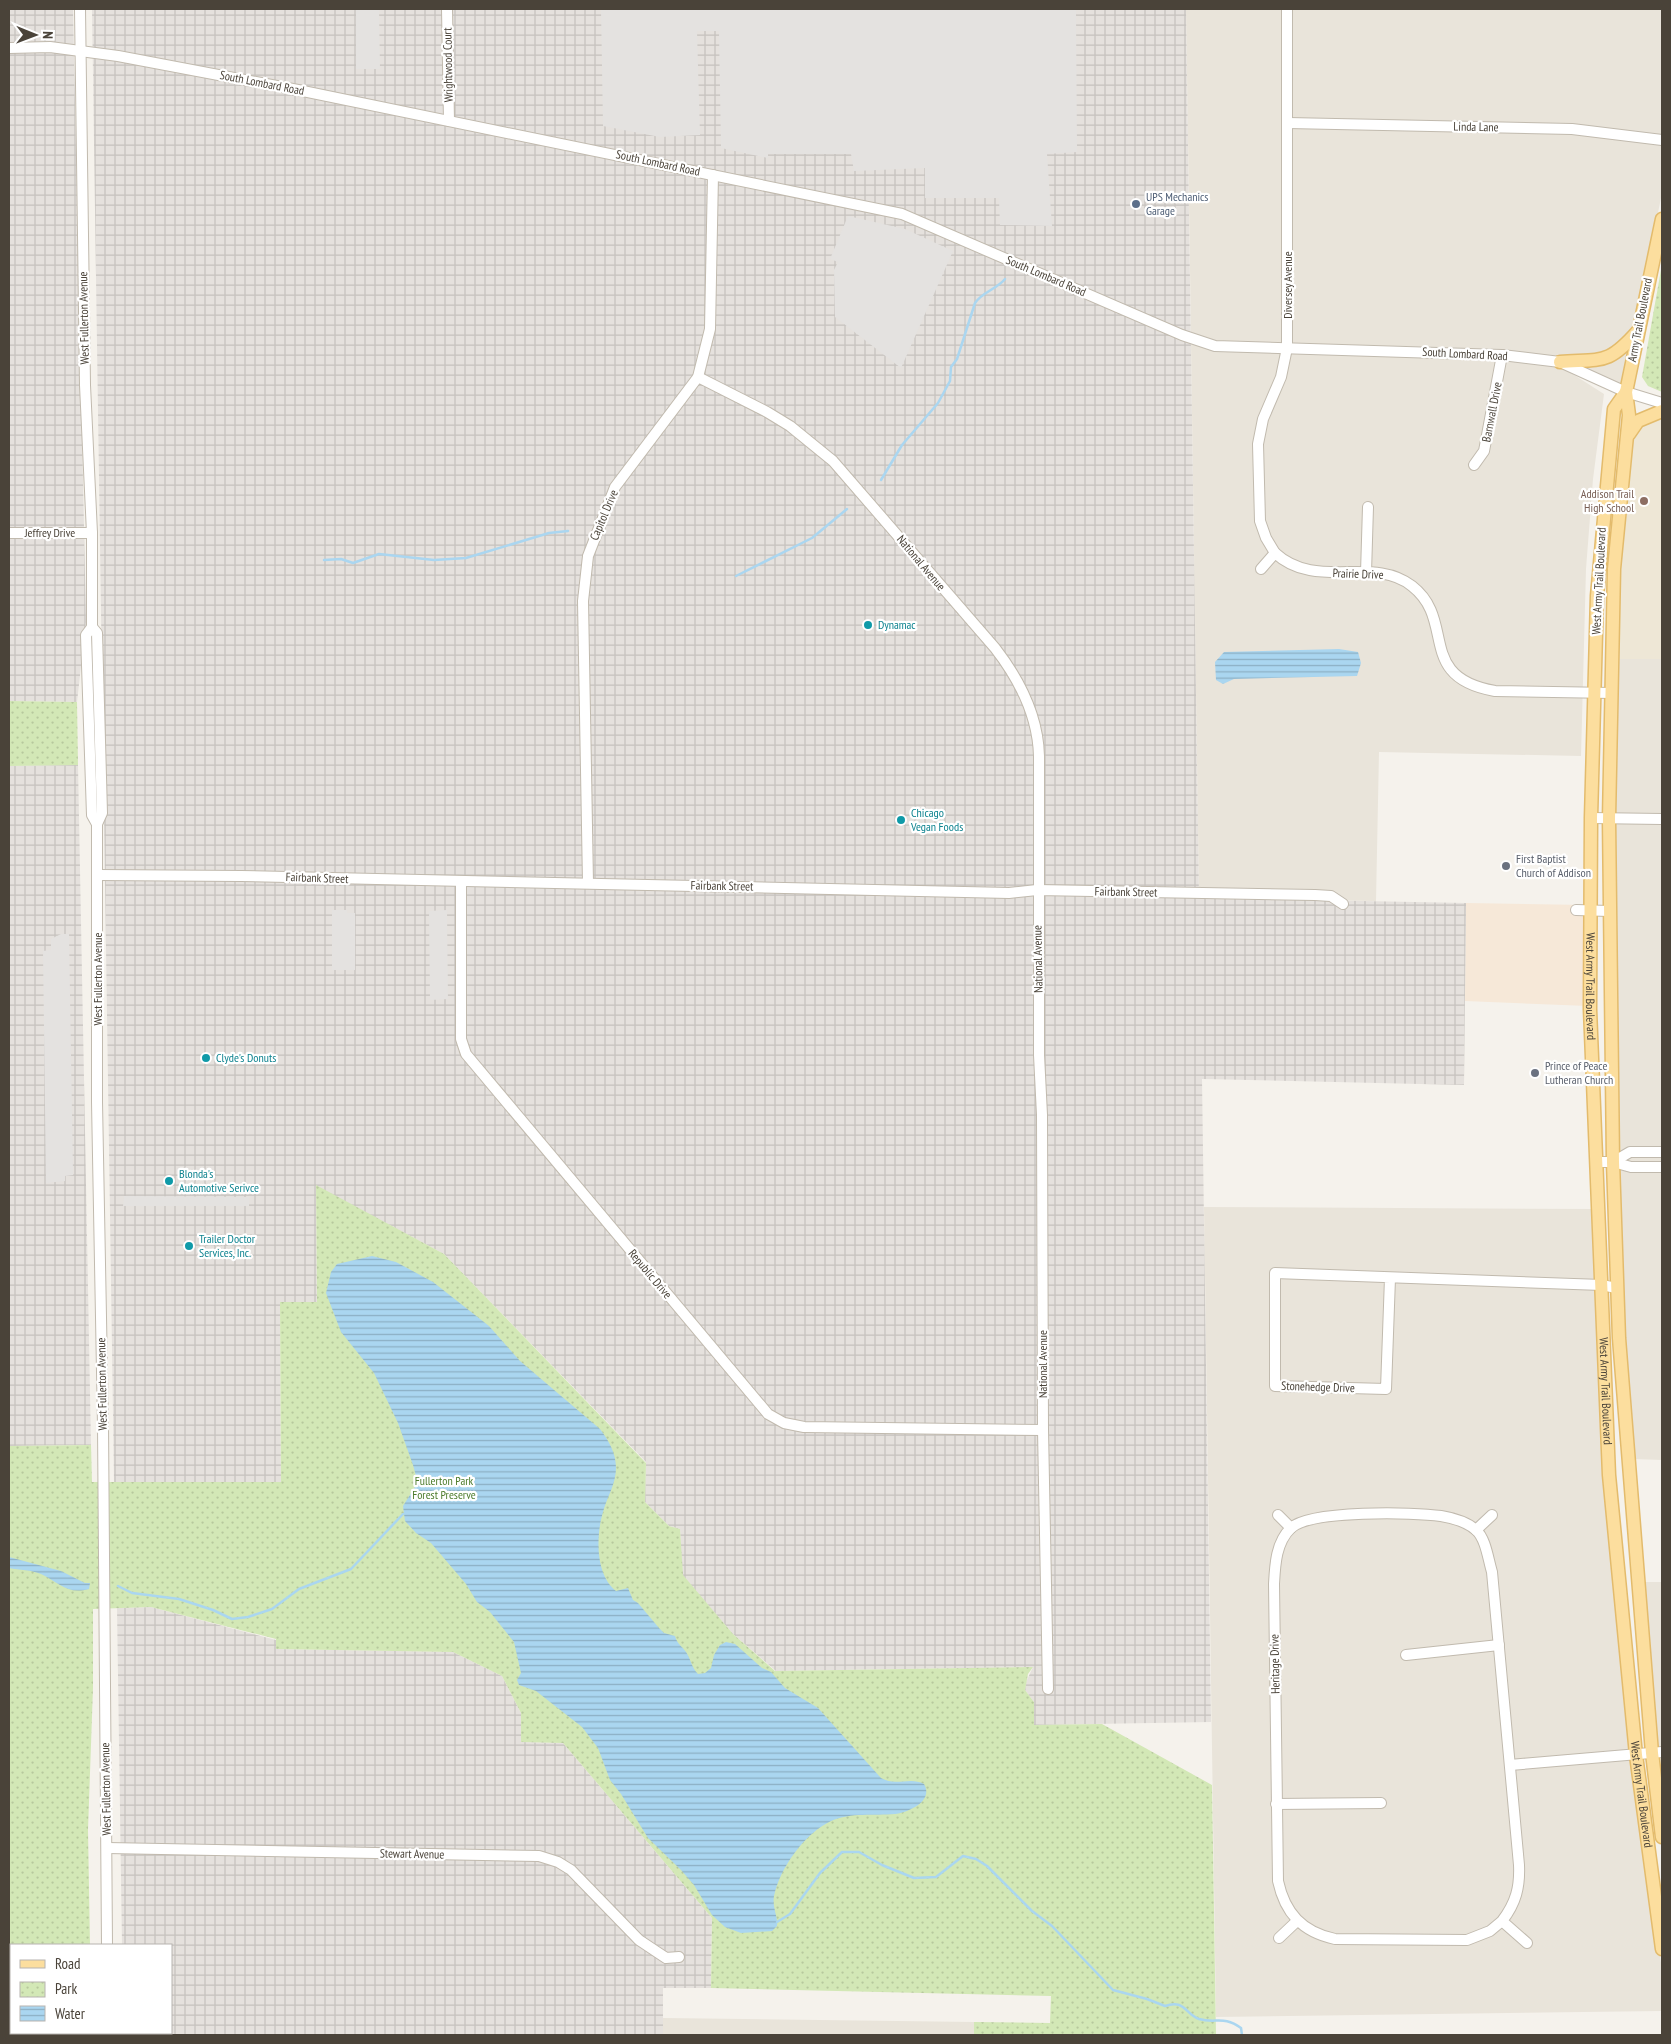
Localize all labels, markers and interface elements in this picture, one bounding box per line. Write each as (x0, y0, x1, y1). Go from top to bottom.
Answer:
north arrow (10, 10, 60, 60)
street label: Wrightwood Court (439, 27, 456, 103)
text: N (39, 31, 57, 39)
street label: South Lombard Road (219, 67, 306, 98)
street label: Linda Lane (1453, 119, 1499, 134)
street label: South Lombard Road (615, 146, 702, 179)
place label: UPS Mechanics Garage (1146, 189, 1208, 218)
marker: UPS Mechanics Garage (1130, 198, 1142, 210)
street label: Diversey Avenue (1280, 251, 1295, 319)
street label: South Lombard Road (1004, 252, 1089, 299)
street label: West Fullerton Avenue (75, 271, 92, 365)
street label: Army Trail Boulevard (1624, 277, 1655, 363)
street label: South Lombard Road (1422, 344, 1508, 363)
street label: Barnwall Drive (1478, 381, 1505, 443)
place label: Addison Trail High School (1581, 486, 1634, 515)
street label: Capitol Drive (586, 487, 621, 542)
marker: Addison Trail High School (1638, 495, 1650, 507)
street label: Jeffrey Drive (24, 525, 75, 540)
street label: West Army Trail Boulevard (1588, 527, 1609, 635)
street label: National Avenue (894, 532, 949, 593)
street label: Prairie Drive (1332, 565, 1384, 582)
place label: Dynamac (878, 617, 916, 632)
marker: Dynamac (862, 619, 874, 631)
place label: Chicago Vegan Foods (910, 805, 963, 834)
marker: Chicago Vegan Foods (895, 814, 907, 826)
place label: First Baptist Church of Addison (1516, 851, 1591, 880)
marker: First Baptist Church of Addison (1500, 860, 1512, 872)
street label: Fairbank Street (285, 869, 349, 886)
street label: Fairbank Street (691, 877, 754, 894)
street label: Fairbank Street (1095, 883, 1158, 900)
street label: National Avenue (1029, 925, 1046, 993)
street label: West Fullerton Avenue (90, 932, 105, 1026)
street label: West Army Trail Boulevard (1583, 933, 1599, 1040)
place label: Clyde's Donuts (216, 1050, 276, 1065)
marker: Clyde's Donuts (200, 1052, 212, 1064)
place label: Prince of Peace Lutheran Church (1545, 1058, 1613, 1087)
marker: Prince of Peace Lutheran Church (1529, 1067, 1541, 1079)
place label: Blonda's Automotive Serivce (179, 1166, 259, 1195)
marker: Blonda's Automotive Serivce (163, 1175, 175, 1187)
place label: Trailer Doctor Services, Inc. (199, 1231, 256, 1260)
marker: Trailer Doctor Services, Inc. (183, 1240, 195, 1252)
street label: Republic Drive (625, 1246, 675, 1301)
street label: National Avenue (1035, 1330, 1050, 1398)
street label: West Fullerton Avenue (93, 1337, 110, 1431)
street label: West Army Trail Boulevard (1596, 1337, 1616, 1445)
street label: Stonehedge Drive (1281, 1378, 1355, 1395)
park label: Fullerton Park Forest Preserve (412, 1473, 476, 1502)
street label: Heritage Drive (1266, 1634, 1283, 1694)
street label: West Army Trail Boulevard (1628, 1740, 1656, 1848)
street label: West Fullerton Avenue (97, 1742, 114, 1836)
street label: Stewart Avenue (380, 1845, 444, 1862)
legend (10, 1944, 172, 2034)
text: Road (55, 1954, 81, 1973)
text: Park (55, 1979, 77, 1998)
text: Water (55, 2004, 86, 2023)

